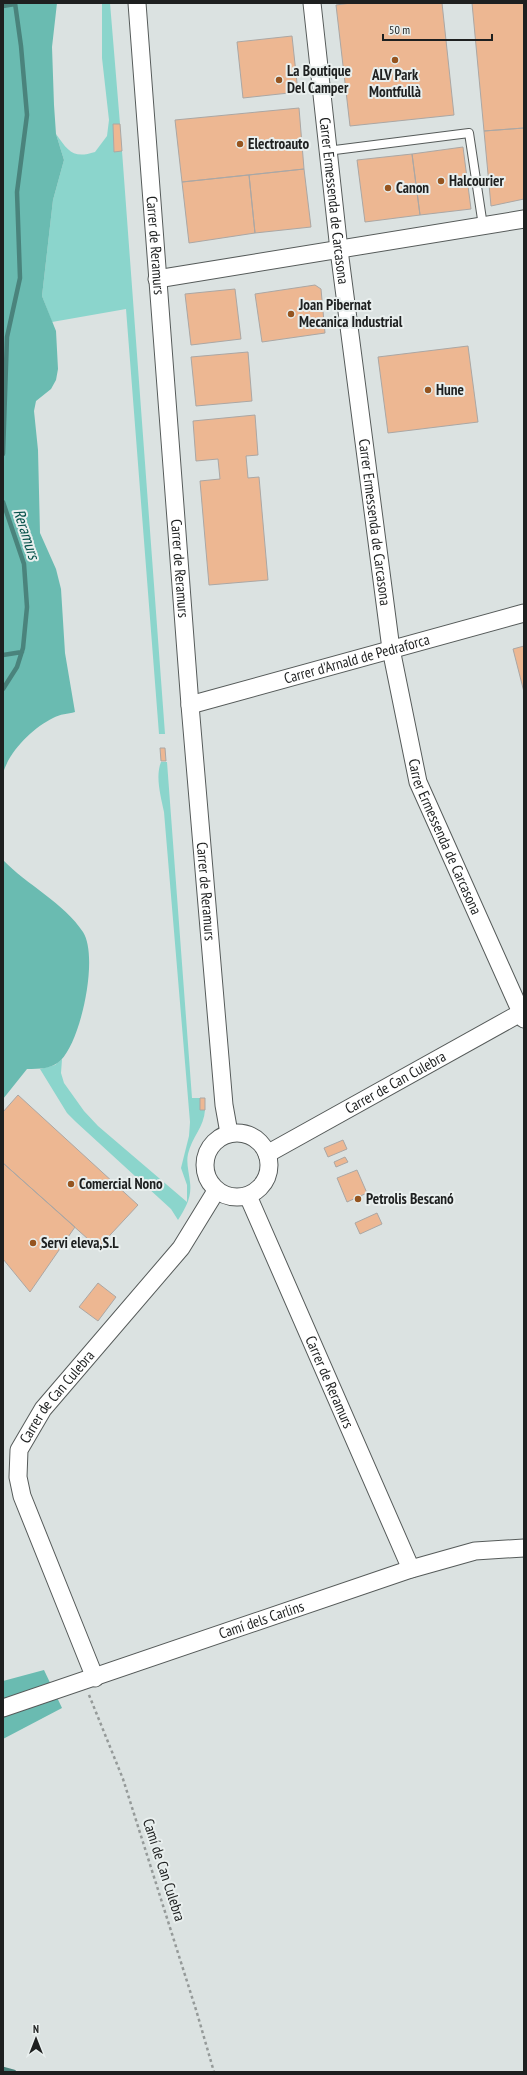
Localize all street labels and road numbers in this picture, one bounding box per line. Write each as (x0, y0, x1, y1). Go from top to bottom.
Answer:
street label: Carrer Ermessenda de Carcasona (316, 116, 353, 285)
street label: Carrer de Reramurs (143, 195, 169, 295)
street label: Carrer Ermessenda de Carcasona (355, 438, 395, 607)
street label: Carrer de Reramurs (167, 518, 193, 618)
street label: Carrer d'Arnald de Pedraforca (282, 629, 432, 688)
street label: Carrer Ermessenda de Carcasona (405, 757, 486, 917)
street label: Carrer de Reramurs (193, 841, 220, 941)
street label: Carrer de Can Culebra (341, 1046, 449, 1118)
street label: Carrer de Reramurs (301, 1333, 358, 1431)
street label: Carrer de Can Culebra (15, 1346, 98, 1447)
street label: Camí dels Carlins (216, 1596, 306, 1643)
street label: Camí de Can Culebra (139, 1816, 190, 1924)

